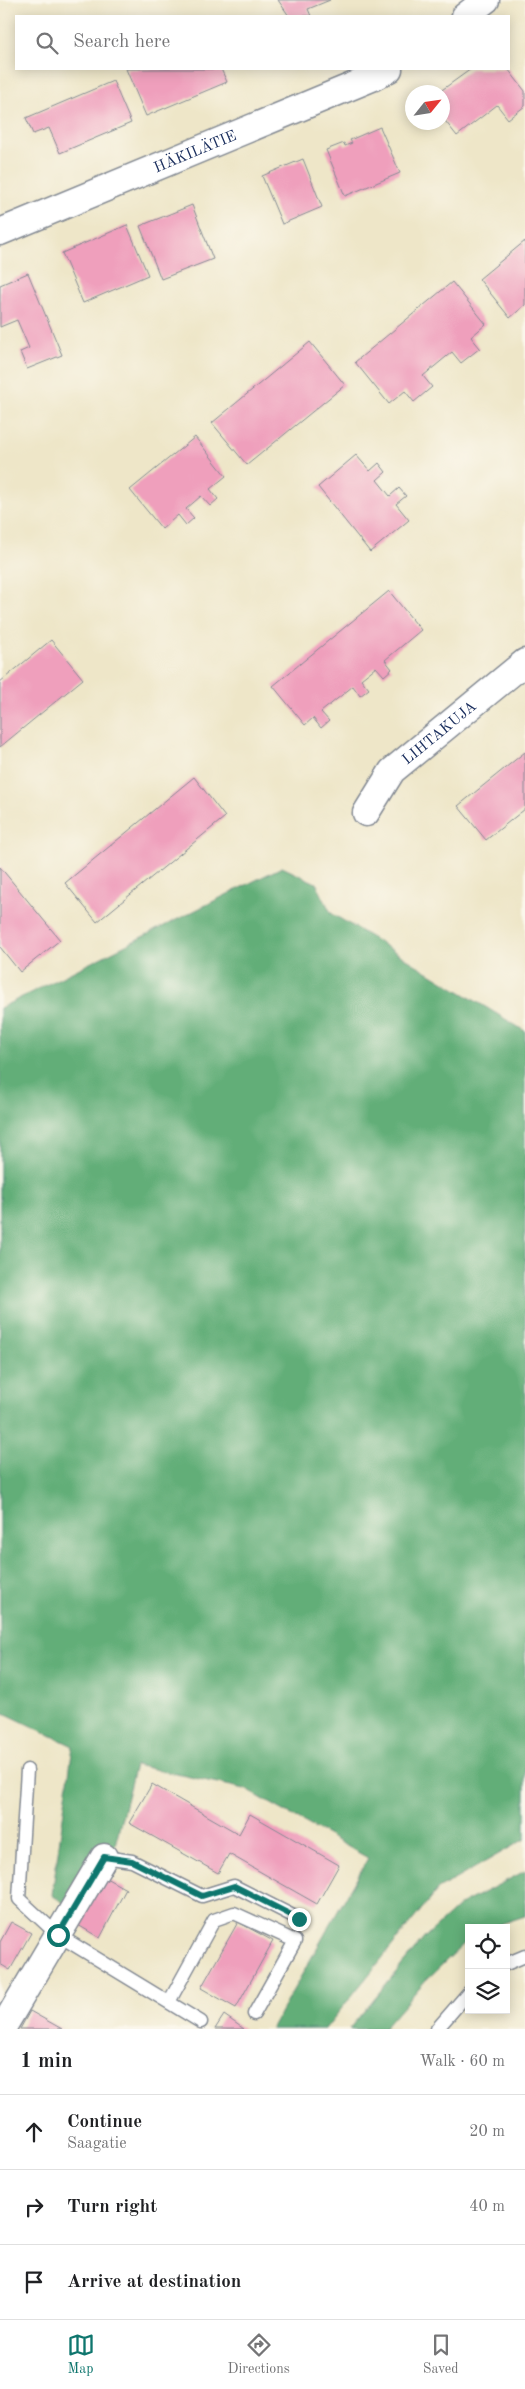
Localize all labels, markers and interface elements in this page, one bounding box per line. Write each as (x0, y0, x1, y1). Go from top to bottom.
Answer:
search box (15, 15, 510, 70)
icon: search (33, 29, 61, 57)
text: Search here (73, 33, 170, 52)
north arrow (405, 85, 450, 130)
street label: HÄKILÄTIE (152, 129, 239, 176)
street label: LIHTAKUJA (400, 699, 480, 768)
route end (288, 1908, 311, 1931)
route start (47, 1924, 70, 1947)
map controls (465, 1924, 510, 2014)
button: locate (465, 1924, 510, 1969)
button: layers (465, 1969, 510, 2014)
text: 1 min (20, 2051, 73, 2072)
text: Walk · 60 m (419, 2054, 505, 2070)
text: Continue (67, 2113, 142, 2132)
icon: ahead (20, 2118, 48, 2146)
text: 20 m (469, 2124, 505, 2140)
text: Saagatie (67, 2136, 127, 2152)
icon: right (20, 2193, 48, 2221)
text: Turn right (67, 2198, 157, 2217)
text: 40 m (469, 2199, 505, 2215)
icon: arrive (20, 2268, 48, 2296)
text: Arrive at destination (67, 2273, 241, 2292)
tab: Map (67, 2331, 95, 2378)
tab: Directions (228, 2331, 290, 2378)
tab: Saved (423, 2331, 458, 2378)

